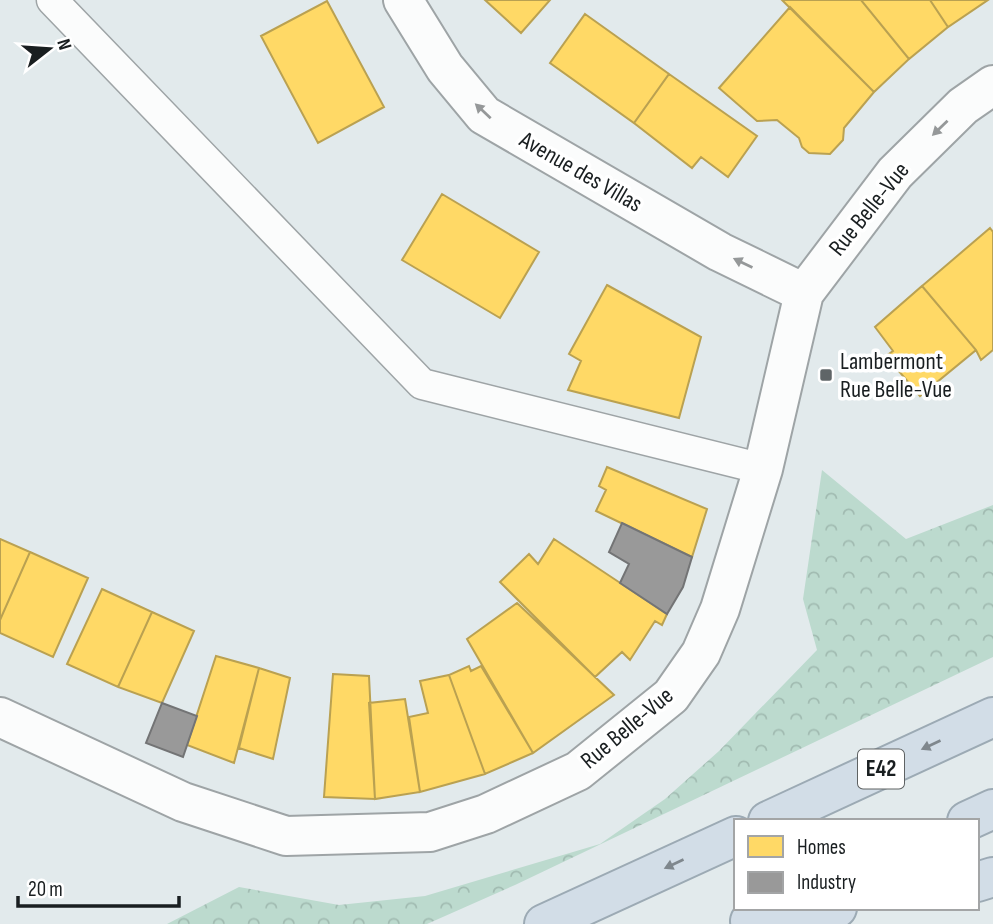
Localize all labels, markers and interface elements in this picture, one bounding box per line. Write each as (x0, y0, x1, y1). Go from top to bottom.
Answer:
north arrow (14, 14, 84, 84)
text: N (51, 36, 76, 53)
one-way arrow (475, 104, 492, 120)
one-way arrow (932, 120, 949, 137)
street label: Avenue des Villas (514, 125, 647, 219)
street label: Rue Belle-Vue (823, 156, 915, 262)
one-way arrow (732, 257, 753, 268)
place label: Lambermont Rue Belle-Vue (840, 347, 952, 404)
marker: Lambermont Rue Belle-Vue (818, 367, 834, 383)
street label: Rue Belle-Vue (575, 681, 679, 775)
one-way arrow (921, 739, 941, 751)
road number: E42 (858, 750, 904, 789)
legend (734, 819, 979, 910)
text: Homes (797, 835, 846, 860)
one-way arrow (664, 859, 684, 870)
scale bar (18, 864, 178, 908)
text: Industry (797, 870, 856, 895)
text: 20 m (28, 877, 63, 902)

